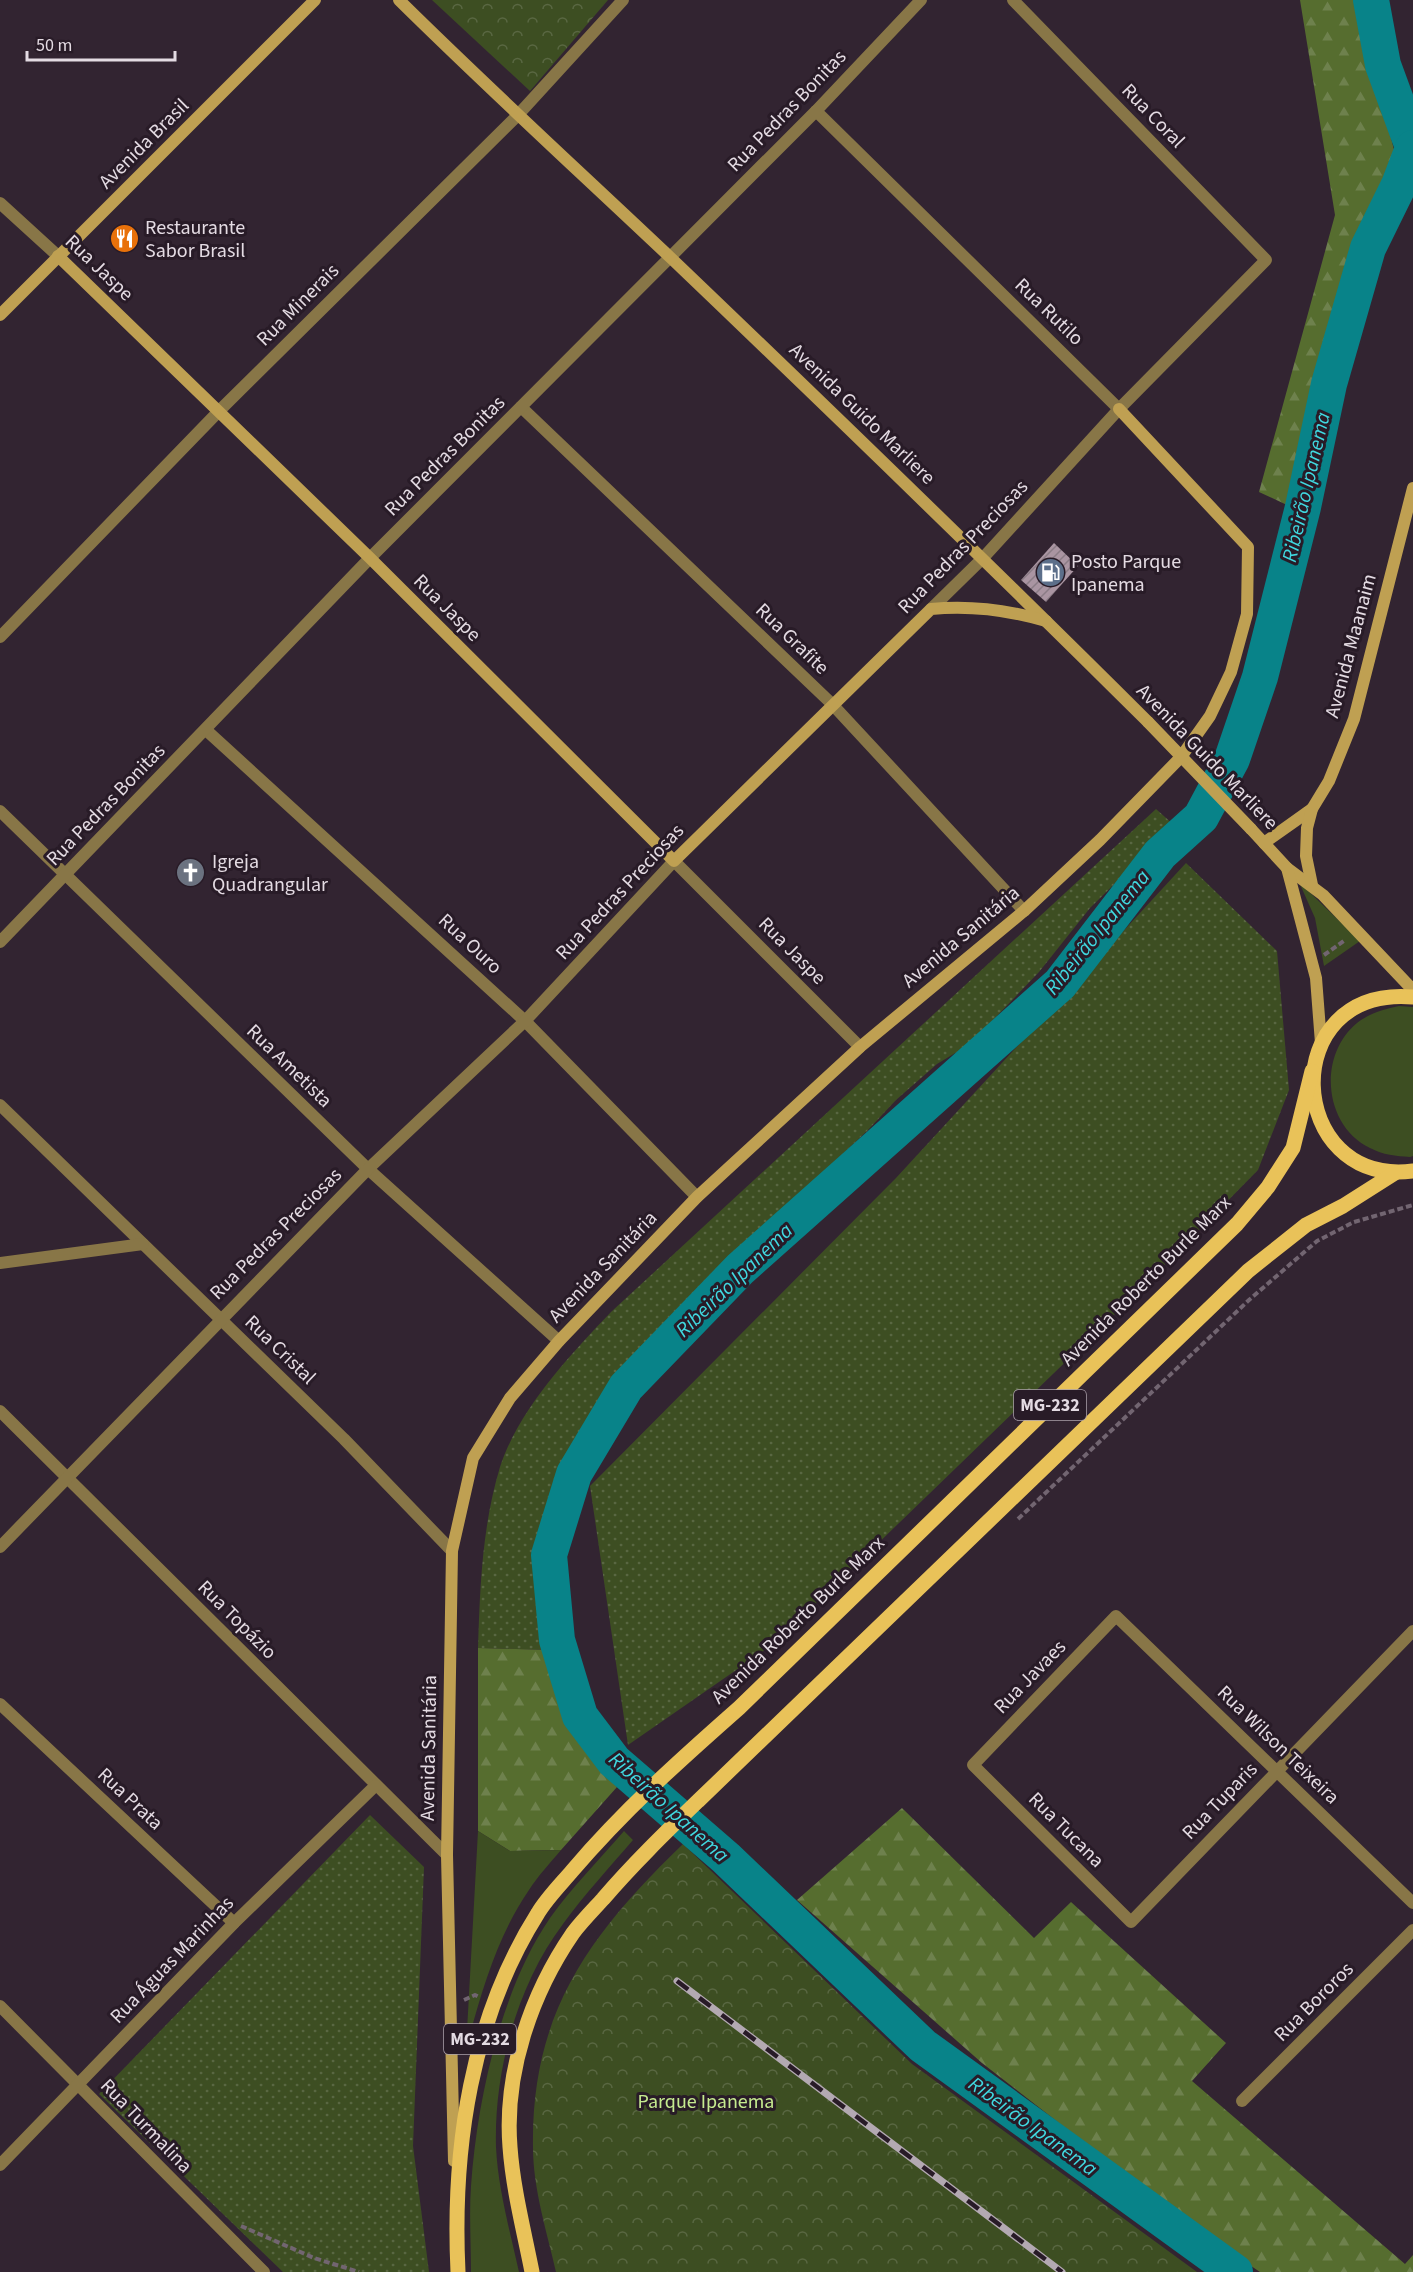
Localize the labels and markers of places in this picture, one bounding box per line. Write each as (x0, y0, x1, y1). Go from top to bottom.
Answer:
place label: Restaurante Sabor Brasil (145, 214, 245, 265)
restaurant icon: Restaurante Sabor Brasil (108, 223, 140, 255)
place label: Posto Parque Ipanema (1071, 548, 1181, 599)
fuel station icon: Posto Parque Ipanema (1034, 557, 1066, 589)
place label: Igreja Quadrangular (212, 848, 328, 899)
church icon: Igreja Quadrangular (175, 857, 207, 889)

